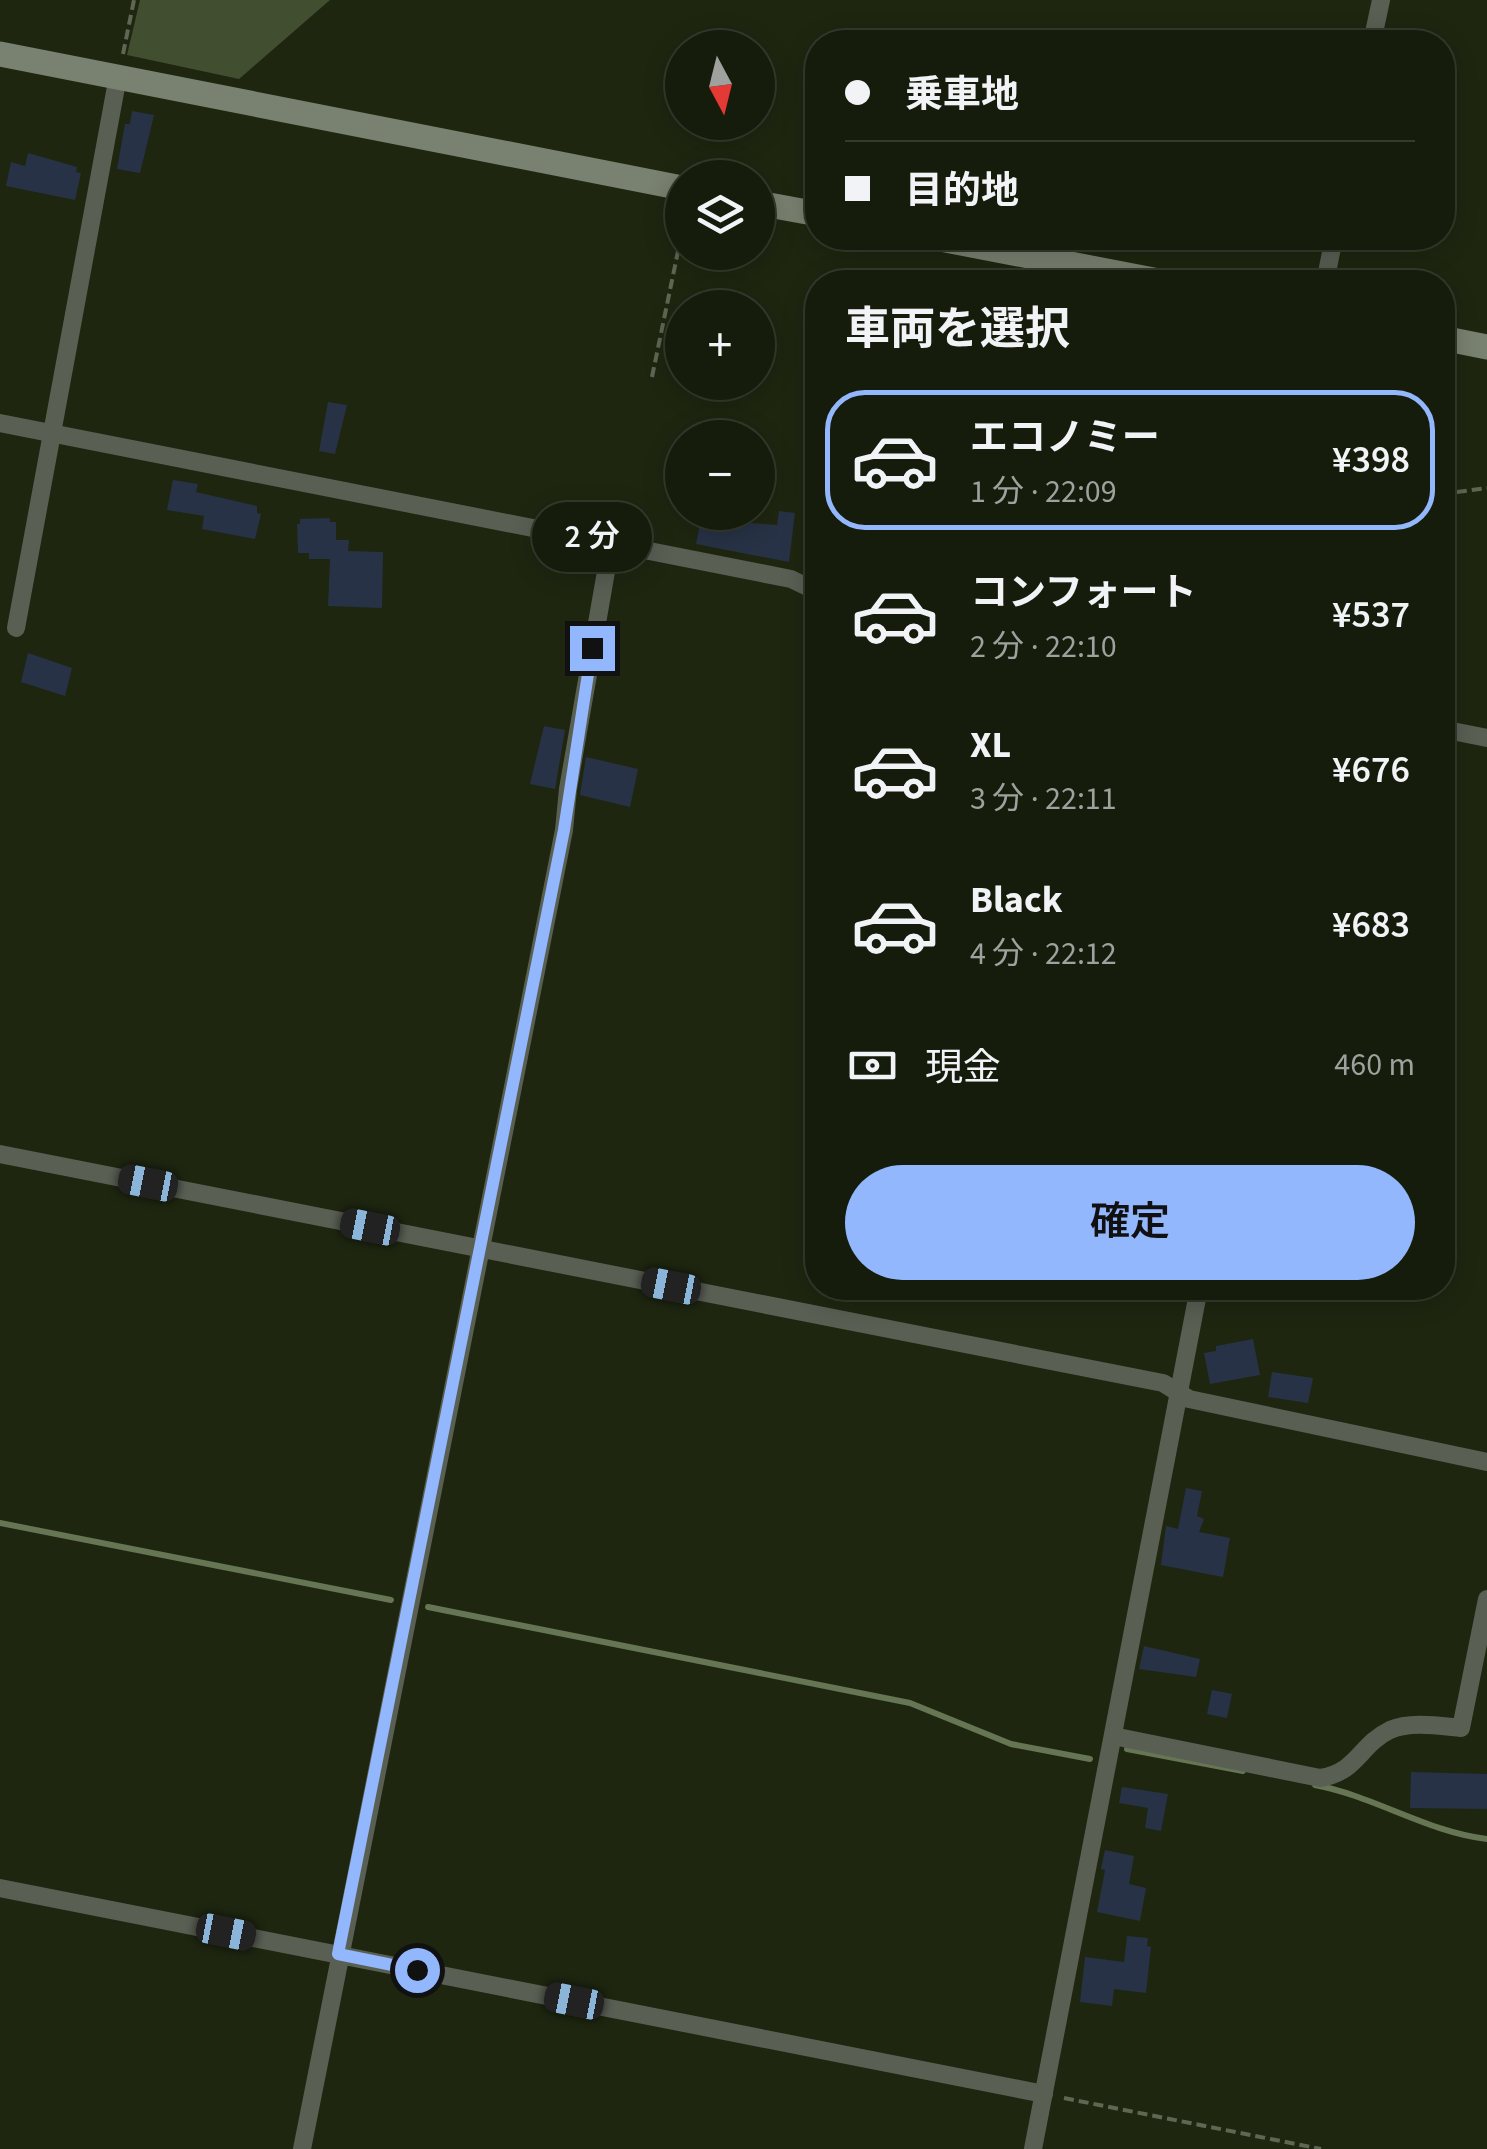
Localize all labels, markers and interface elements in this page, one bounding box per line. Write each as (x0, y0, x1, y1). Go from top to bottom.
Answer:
north arrow (665, 30, 775, 140)
map controls (665, 30, 775, 530)
text: 乗車地 (905, 68, 1019, 122)
button: layers (665, 160, 775, 270)
text: 目的地 (905, 164, 1019, 218)
button: + (665, 290, 775, 400)
text: 車両を選択 (845, 298, 1070, 362)
text: エコノミー (970, 411, 1160, 465)
icon: car (850, 415, 940, 505)
button: − (665, 420, 775, 530)
text: ¥398 (1332, 433, 1410, 487)
text: 1 分 · 22:09 (970, 469, 1117, 515)
callout: 2 分 (532, 503, 652, 573)
text: 2 分 (565, 514, 619, 560)
text: コンフォート (970, 566, 1197, 620)
icon: car (850, 570, 940, 660)
text: ¥537 (1332, 588, 1410, 642)
text: 2 分 · 22:10 (970, 624, 1117, 670)
route end (570, 626, 615, 671)
text: XL (970, 718, 1011, 772)
icon: car (850, 725, 940, 815)
text: ¥676 (1332, 743, 1410, 797)
text: 3 分 · 22:11 (970, 776, 1117, 822)
text: Black (970, 873, 1063, 927)
icon: car (850, 880, 940, 970)
text: ¥683 (1332, 898, 1410, 952)
text: 4 分 · 22:12 (970, 931, 1117, 977)
icon: cash (845, 1038, 900, 1093)
text: 現金 (925, 1041, 1001, 1095)
text: 460 m (1334, 1042, 1415, 1088)
car (116, 1163, 180, 1203)
button: 確定 (845, 1165, 1415, 1280)
car (338, 1207, 402, 1247)
car (639, 1266, 703, 1306)
car (194, 1912, 258, 1952)
route start (395, 1948, 440, 1993)
car (542, 1981, 606, 2021)

